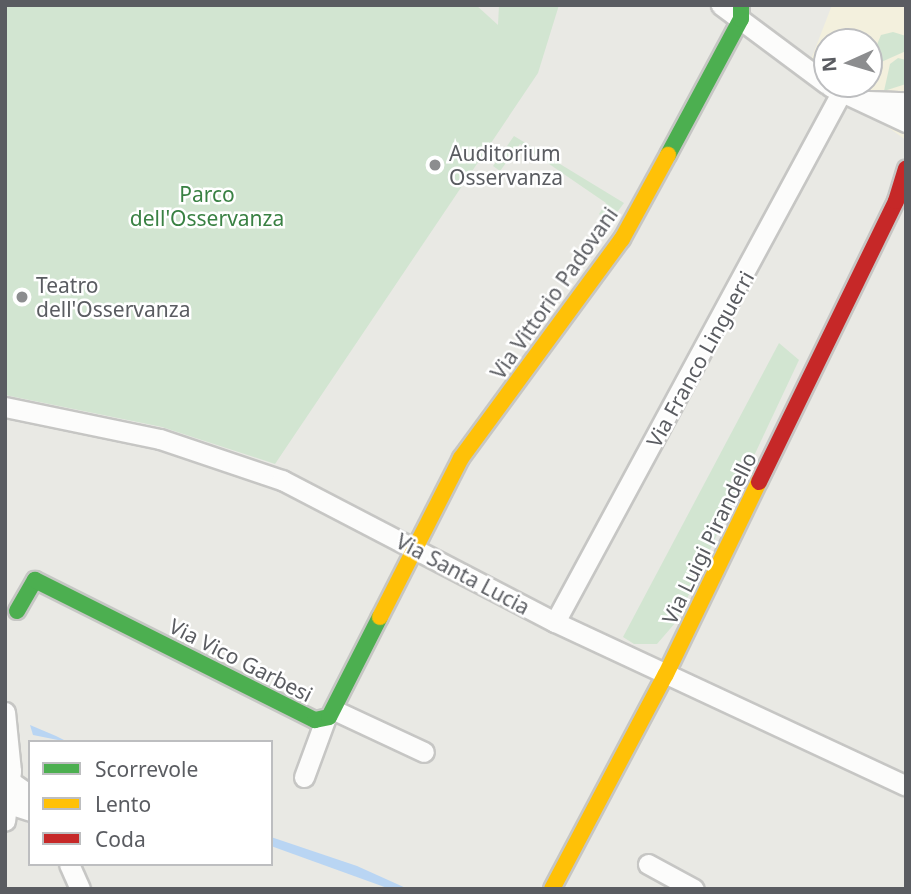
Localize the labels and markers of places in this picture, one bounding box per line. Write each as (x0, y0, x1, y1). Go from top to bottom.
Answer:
place label: Auditorium Osservanza (449, 140, 563, 190)
marker: Auditorium Osservanza (427, 157, 443, 173)
place label: Teatro dell'Osservanza (36, 272, 190, 322)
marker: Teatro dell'Osservanza (14, 289, 30, 305)

